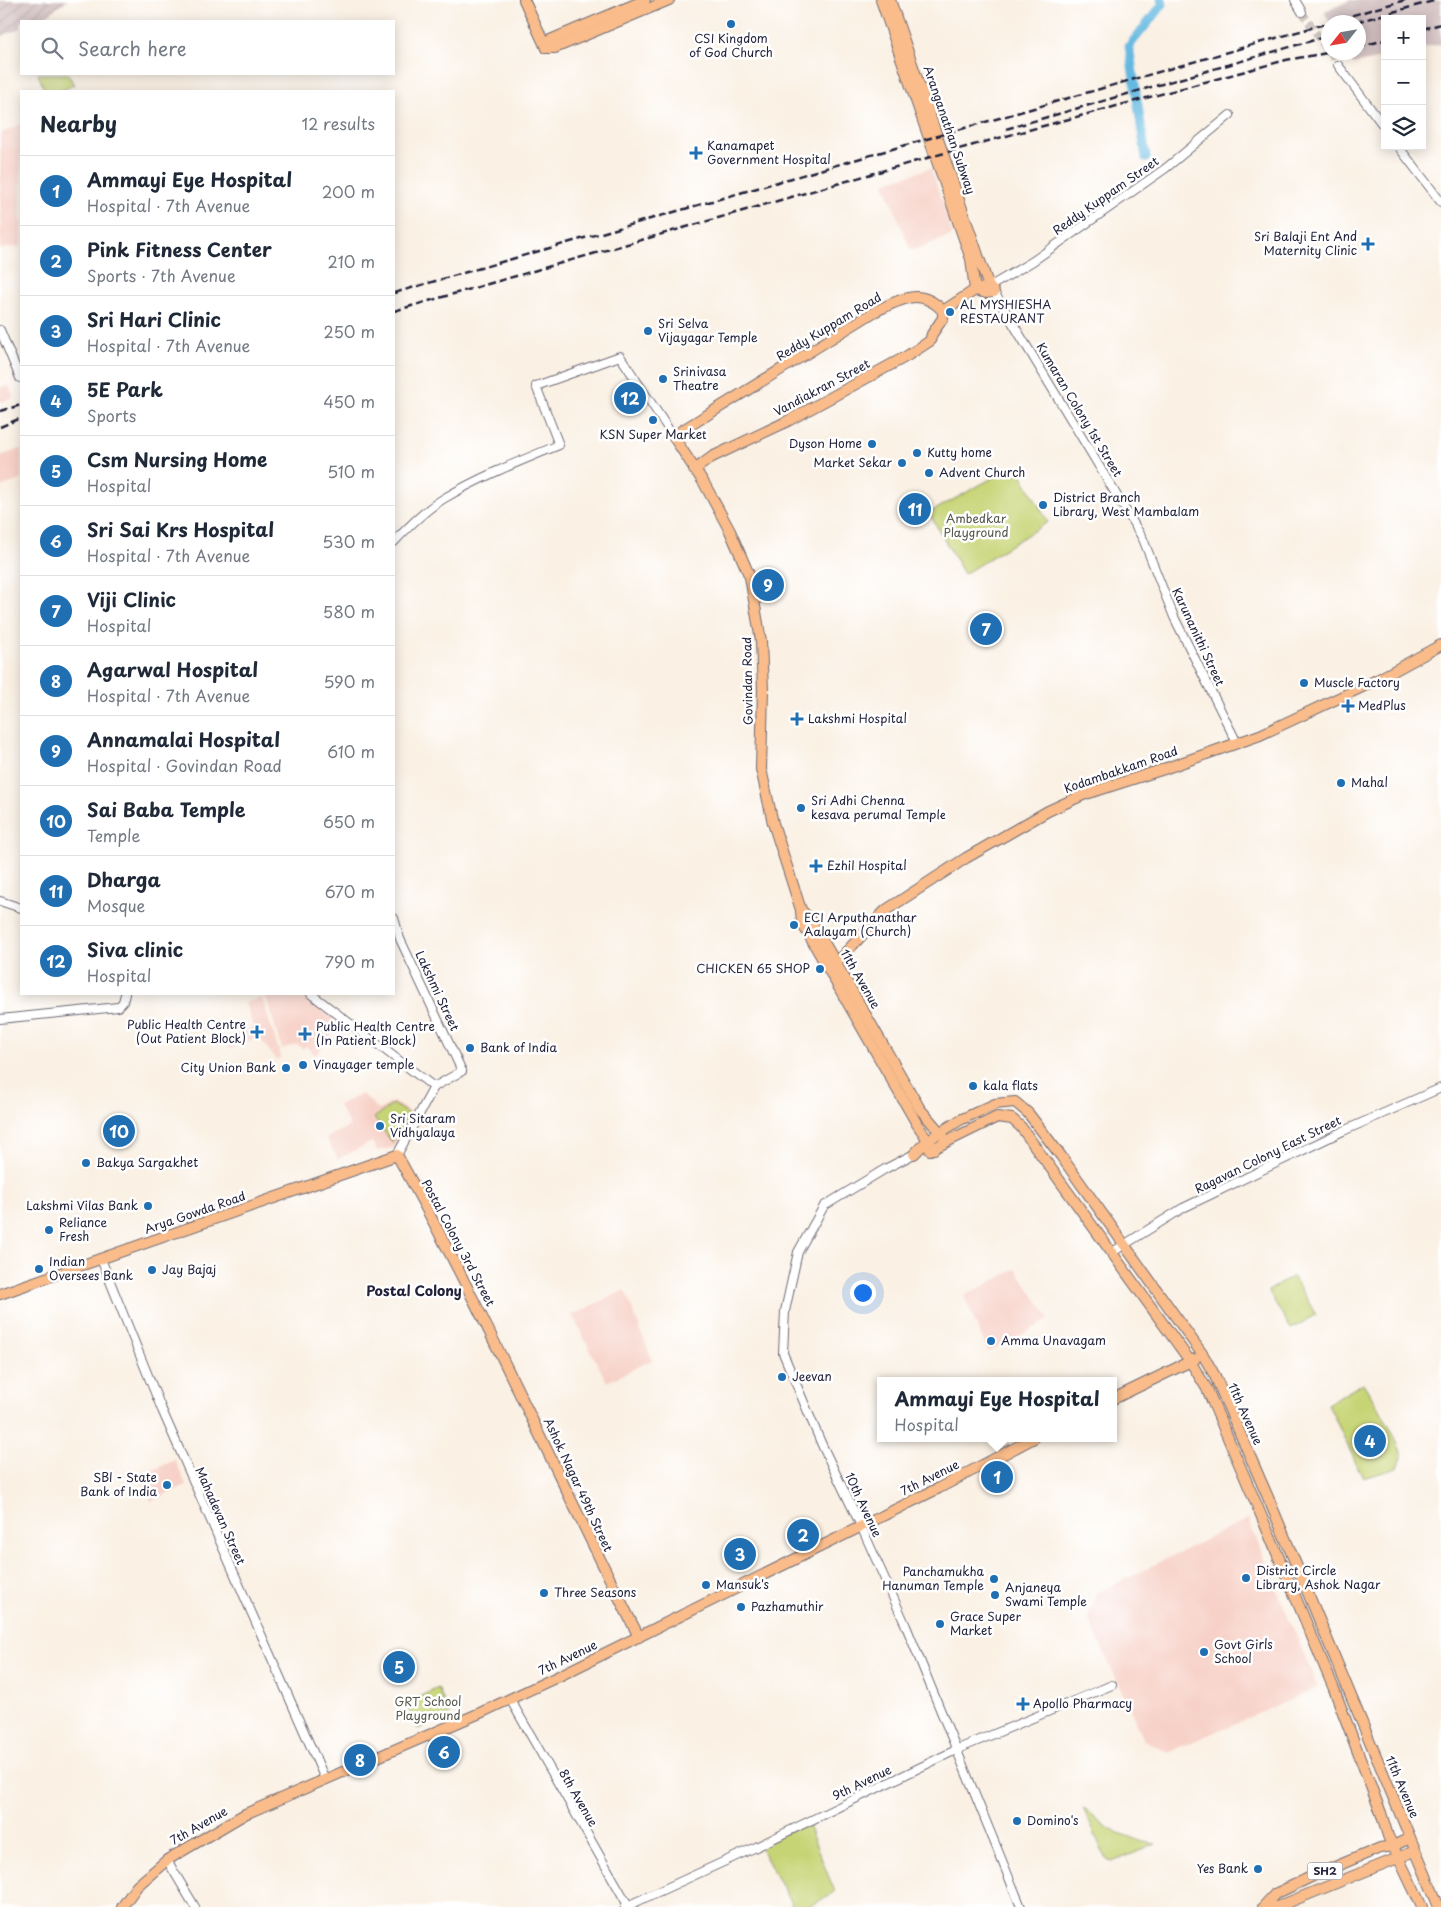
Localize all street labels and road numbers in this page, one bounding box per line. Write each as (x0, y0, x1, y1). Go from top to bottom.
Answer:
street label: Aranganathan Subway (919, 63, 980, 196)
street label: Reddy Kuppam Street (1049, 152, 1162, 239)
street label: Reddy Kuppam Road (773, 288, 884, 365)
street label: Kumaran Colony 1st Street (1033, 339, 1127, 480)
street label: Vandiakran Street (770, 354, 873, 420)
street label: Karunanithi Street (1168, 585, 1230, 689)
street label: Govindan Road (737, 637, 757, 725)
street label: Kodambakkam Road (1061, 741, 1180, 797)
street label: 11th Avenue (836, 945, 885, 1012)
street label: Lakshmi Street (411, 948, 464, 1034)
street label: Ragavan Colony East Street (1191, 1111, 1344, 1197)
street label: Postal Colony 3rd Street (418, 1176, 500, 1309)
street label: Arya Gowda Road (142, 1186, 248, 1238)
street label: 11th Avenue (1224, 1380, 1268, 1448)
street label: Ashok Nagar 49th Street (540, 1415, 618, 1555)
street label: 7th Avenue (897, 1455, 962, 1499)
street label: Mahadevan Street (191, 1464, 251, 1568)
street label: 10th Avenue (841, 1469, 887, 1540)
street label: 7th Avenue (535, 1635, 600, 1679)
street label: 11th Avenue (1382, 1753, 1424, 1821)
street label: 9th Avenue (829, 1760, 895, 1804)
street label: 8th Avenue (555, 1765, 603, 1830)
street label: 7th Avenue (167, 1801, 231, 1849)
road number: SH2 (1308, 1862, 1342, 1880)

